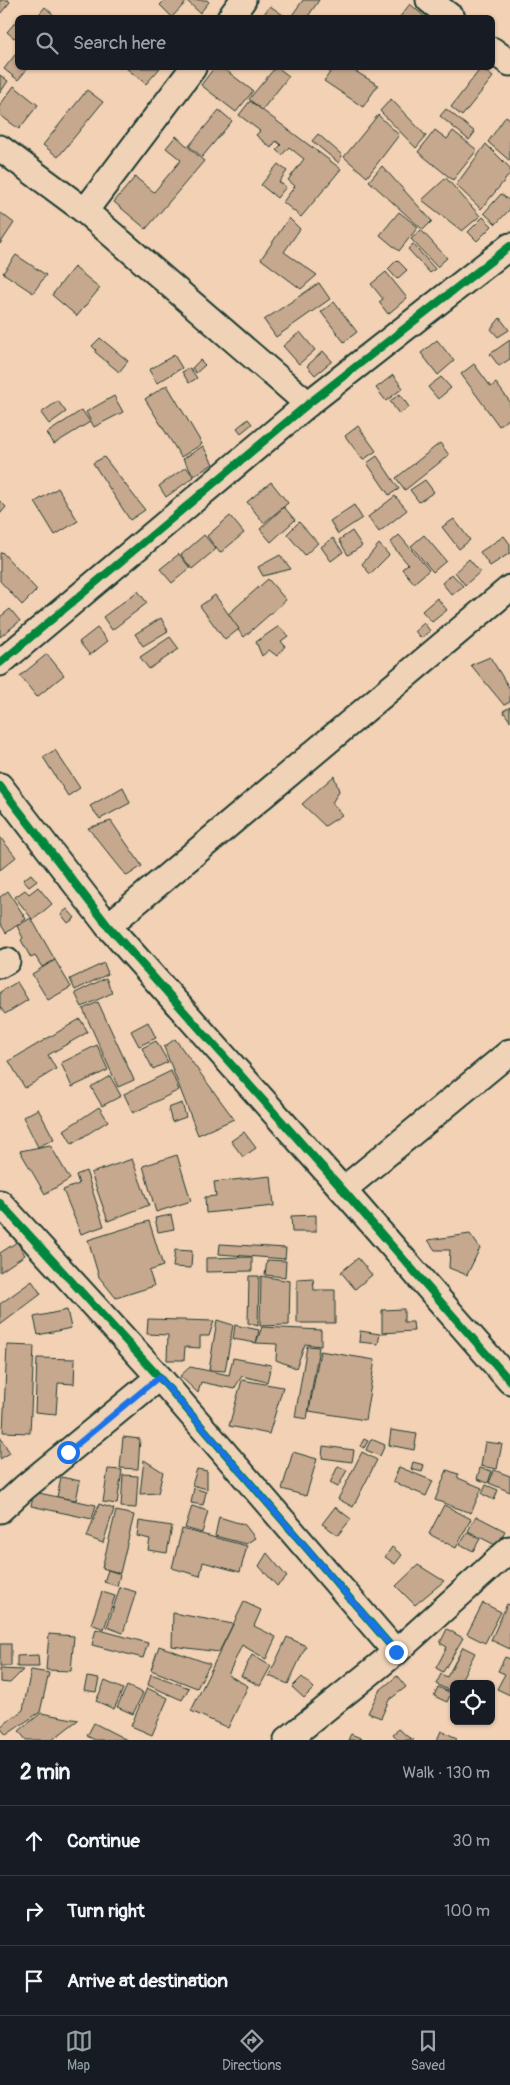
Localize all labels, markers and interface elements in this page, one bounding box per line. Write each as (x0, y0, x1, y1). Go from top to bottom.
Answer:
search box (15, 15, 495, 70)
icon: search (33, 29, 61, 57)
text: Search here (73, 31, 166, 55)
route start (57, 1441, 80, 1464)
route end (385, 1641, 408, 1664)
map controls (450, 1680, 495, 1725)
button: locate (450, 1680, 495, 1725)
text: 2 min (20, 1759, 70, 1786)
text: Walk · 130 m (403, 1763, 490, 1783)
icon: ahead (20, 1827, 48, 1855)
text: Continue (67, 1829, 140, 1853)
text: 30 m (452, 1831, 490, 1851)
icon: right (20, 1897, 48, 1925)
text: Turn right (67, 1899, 145, 1923)
text: 100 m (444, 1901, 490, 1921)
icon: arrive (20, 1967, 48, 1995)
text: Arrive at destination (67, 1969, 228, 1993)
tab: Map (65, 2027, 93, 2074)
tab: Directions (222, 2027, 281, 2074)
tab: Saved (411, 2027, 445, 2074)

